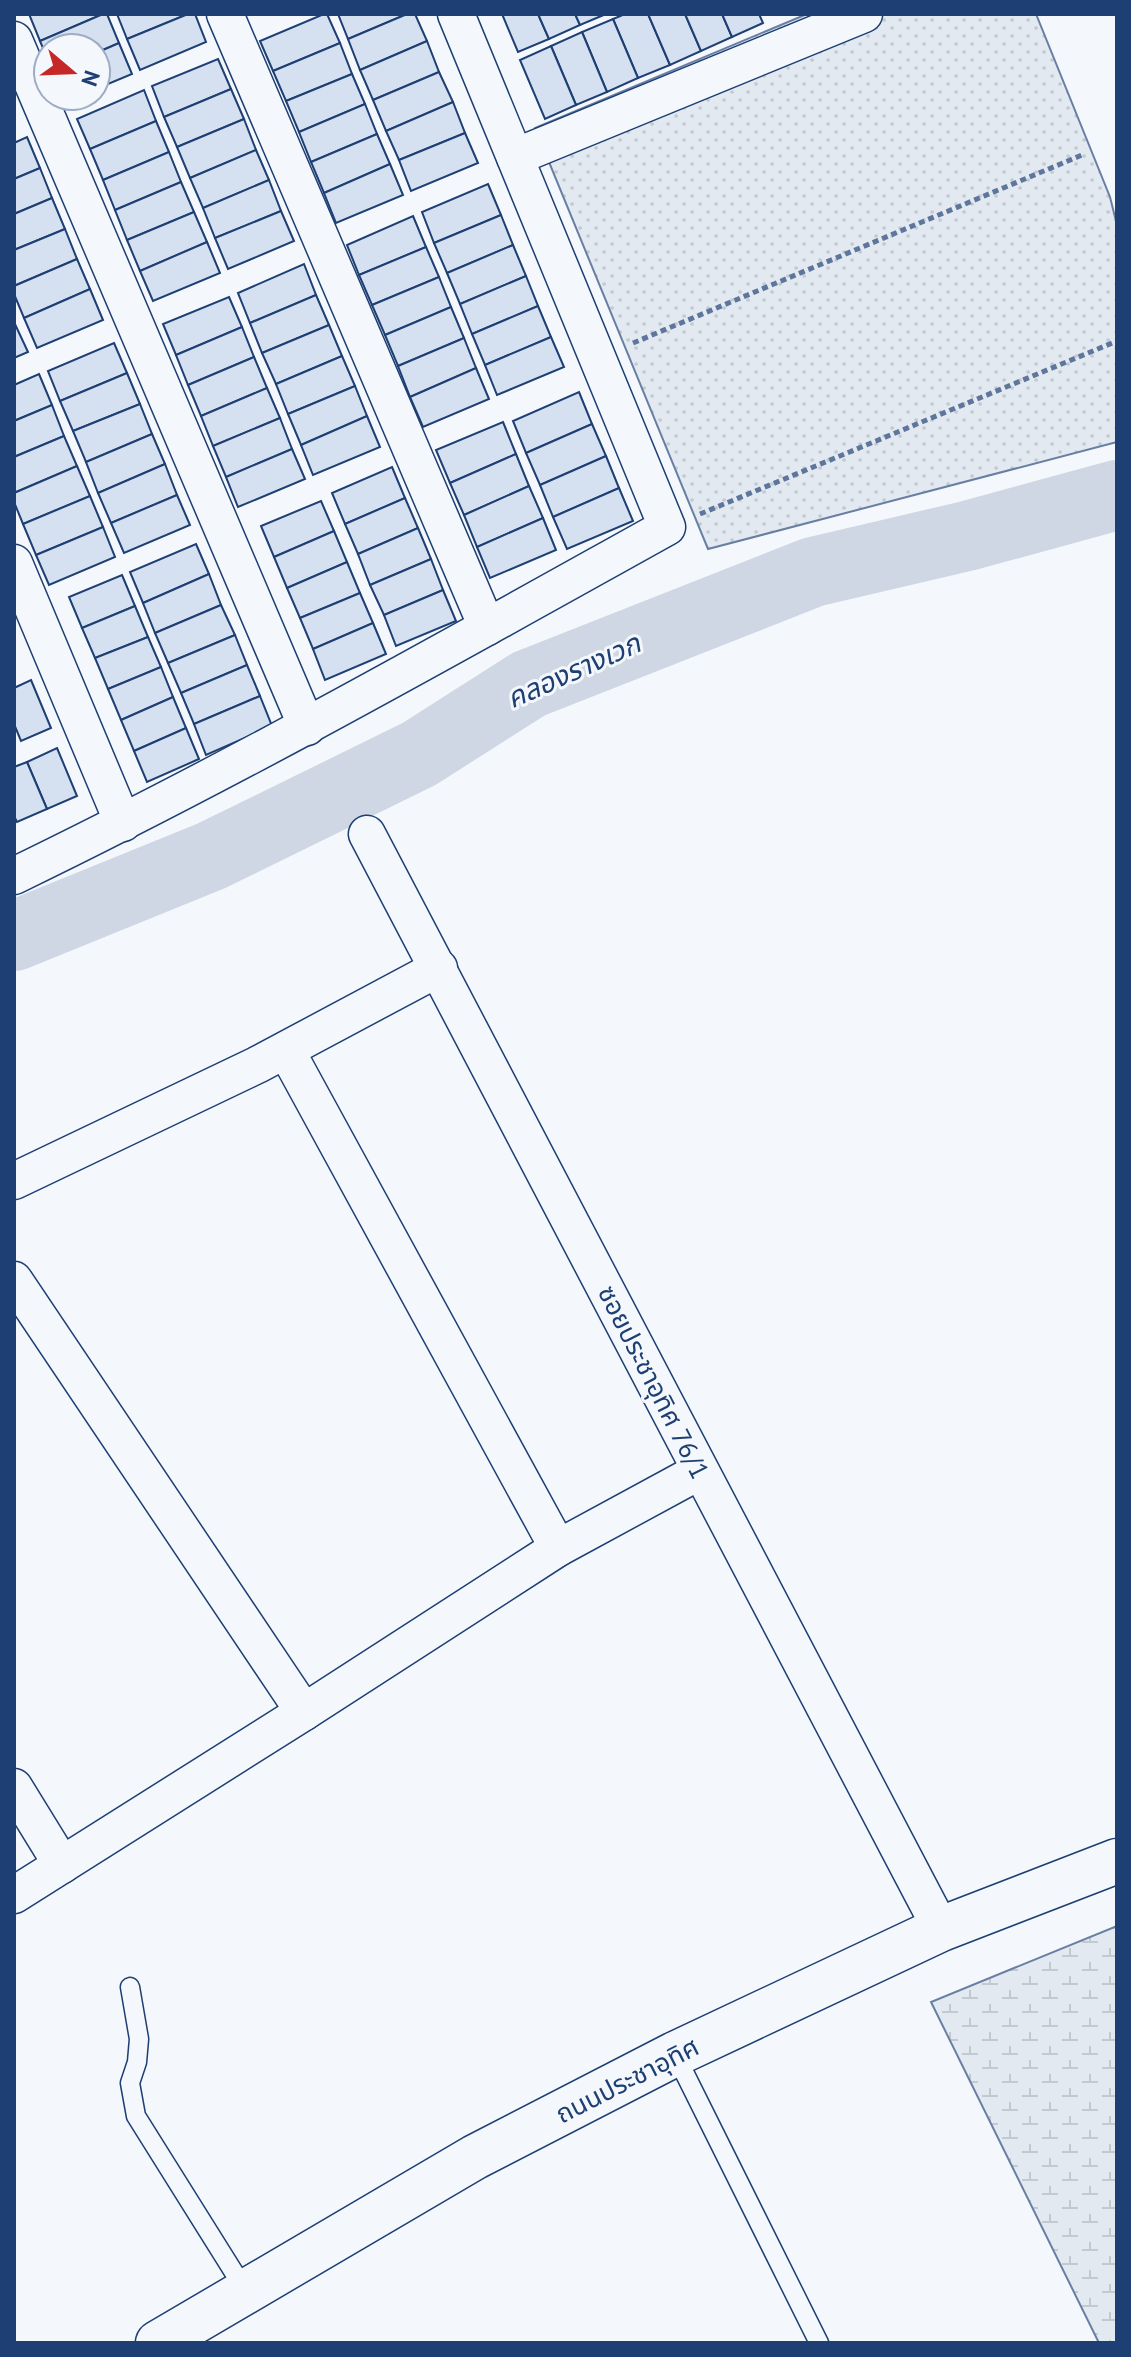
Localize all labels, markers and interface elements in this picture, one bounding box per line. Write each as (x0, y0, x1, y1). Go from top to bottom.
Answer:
north arrow (32, 32, 112, 112)
text: N (75, 67, 107, 90)
water label: คลองรางเวก (500, 624, 647, 716)
street label: ซอยประชาอุทิศ 76/1 (591, 1280, 717, 1484)
street label: ถนนประชาอุทิศ (550, 2030, 704, 2130)

